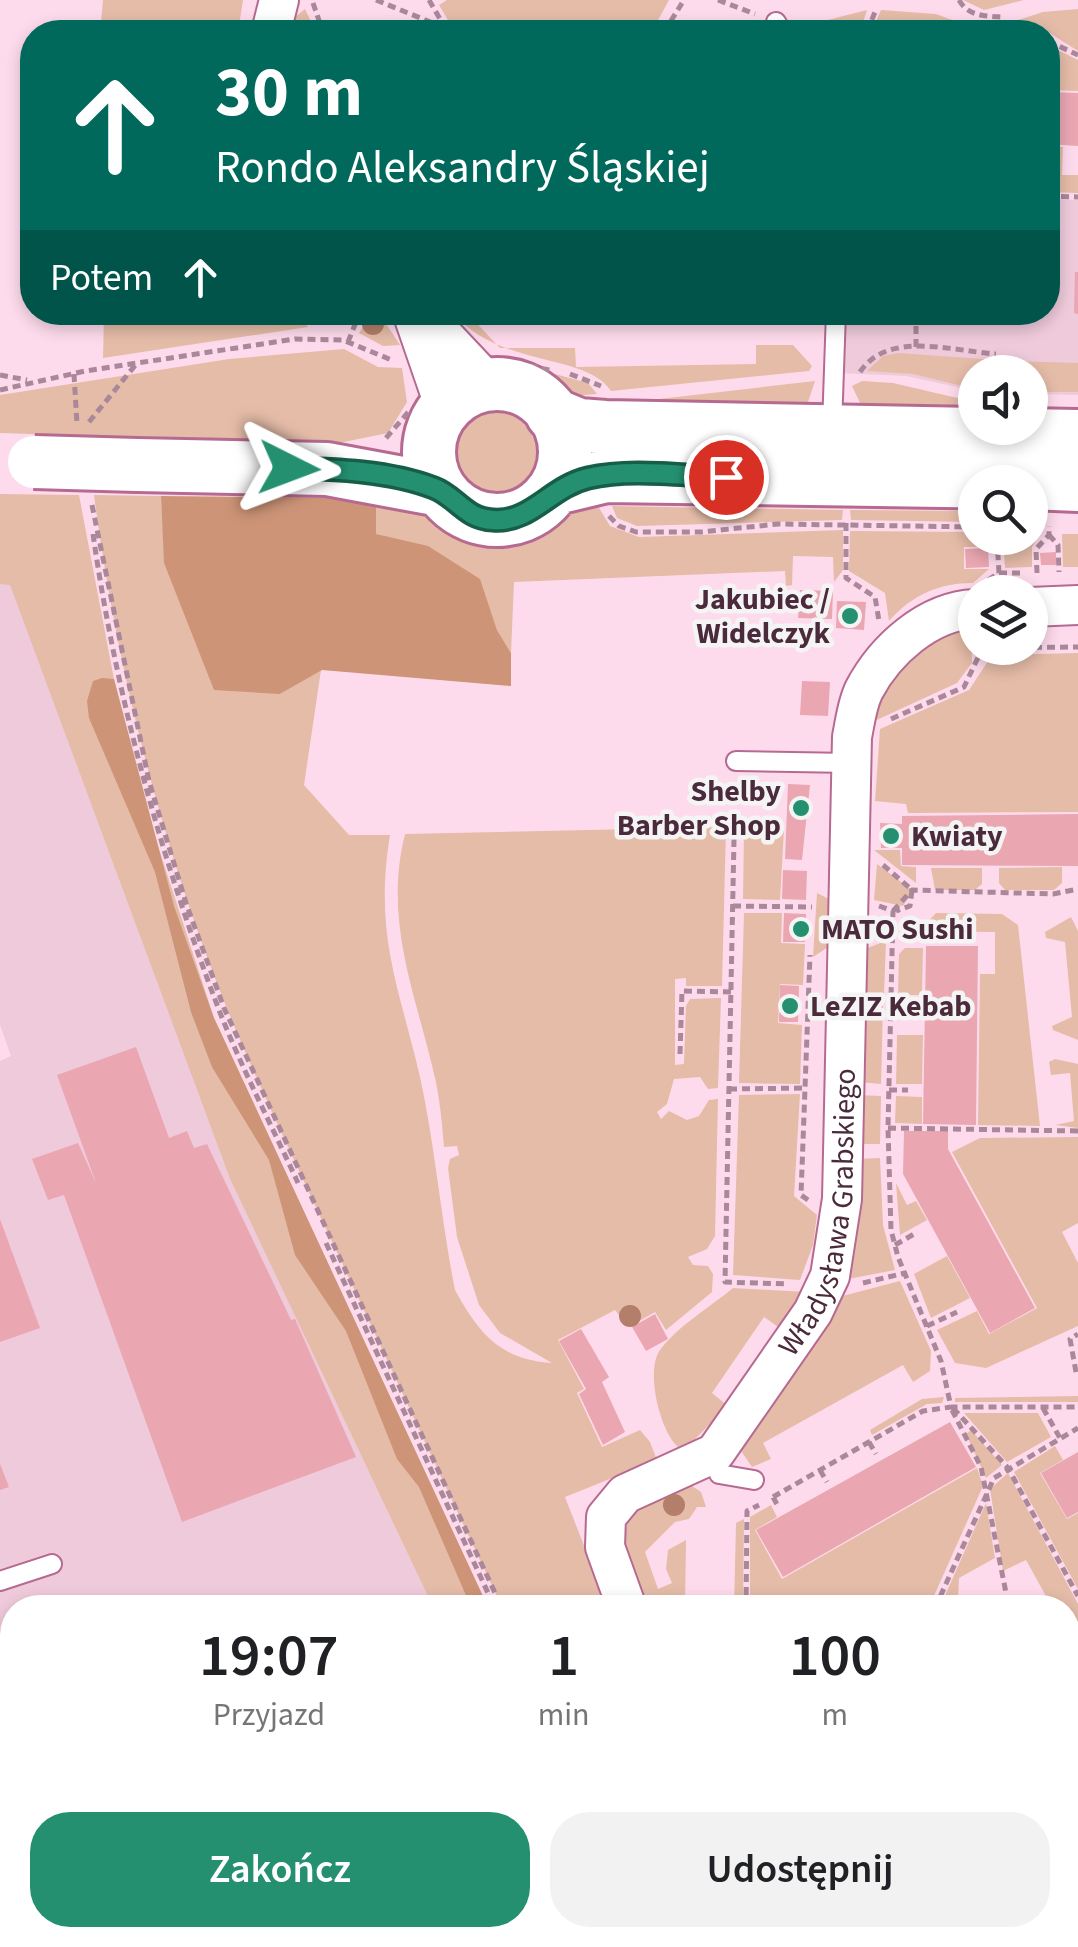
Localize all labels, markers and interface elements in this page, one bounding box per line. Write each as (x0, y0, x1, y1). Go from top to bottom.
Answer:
text: 30 m (215, 43, 363, 143)
icon: ahead (50, 60, 180, 190)
text: Rondo Aleksandry Śląskiej (215, 136, 710, 200)
icon: ahead (173, 250, 228, 305)
text: Potem (50, 251, 153, 305)
map controls (958, 355, 1048, 665)
button: sound (958, 355, 1048, 445)
position arrow (237, 416, 341, 520)
pin (684, 435, 769, 520)
icon: arrive (699, 450, 754, 505)
button: search (958, 465, 1048, 555)
button: layers (958, 575, 1048, 665)
place label: Jakubiec / Widelczyk (695, 578, 831, 655)
marker: Jakubiec / Widelczyk (839, 605, 861, 627)
place label: Shelby Barber Shop (617, 770, 781, 847)
marker: Shelby Barber Shop (790, 797, 812, 819)
place label: Kwiaty (911, 815, 1003, 858)
marker: Kwiaty (880, 825, 902, 847)
place label: MATO Sushi (821, 908, 974, 951)
marker: MATO Sushi (790, 918, 812, 940)
place label: LeZIZ Kebab (810, 985, 971, 1028)
marker: LeZIZ Kebab (779, 995, 801, 1017)
street label: Władysława Grabskiego (768, 1068, 867, 1365)
text: 19:07 (199, 1614, 339, 1699)
text: 1 (548, 1614, 579, 1699)
text: 100 (789, 1614, 881, 1699)
text: Przyjazd (213, 1692, 325, 1738)
text: min (538, 1692, 590, 1738)
text: m (822, 1692, 848, 1738)
button: Zakończ (30, 1812, 530, 1927)
button: Udostępnij (550, 1812, 1050, 1927)

